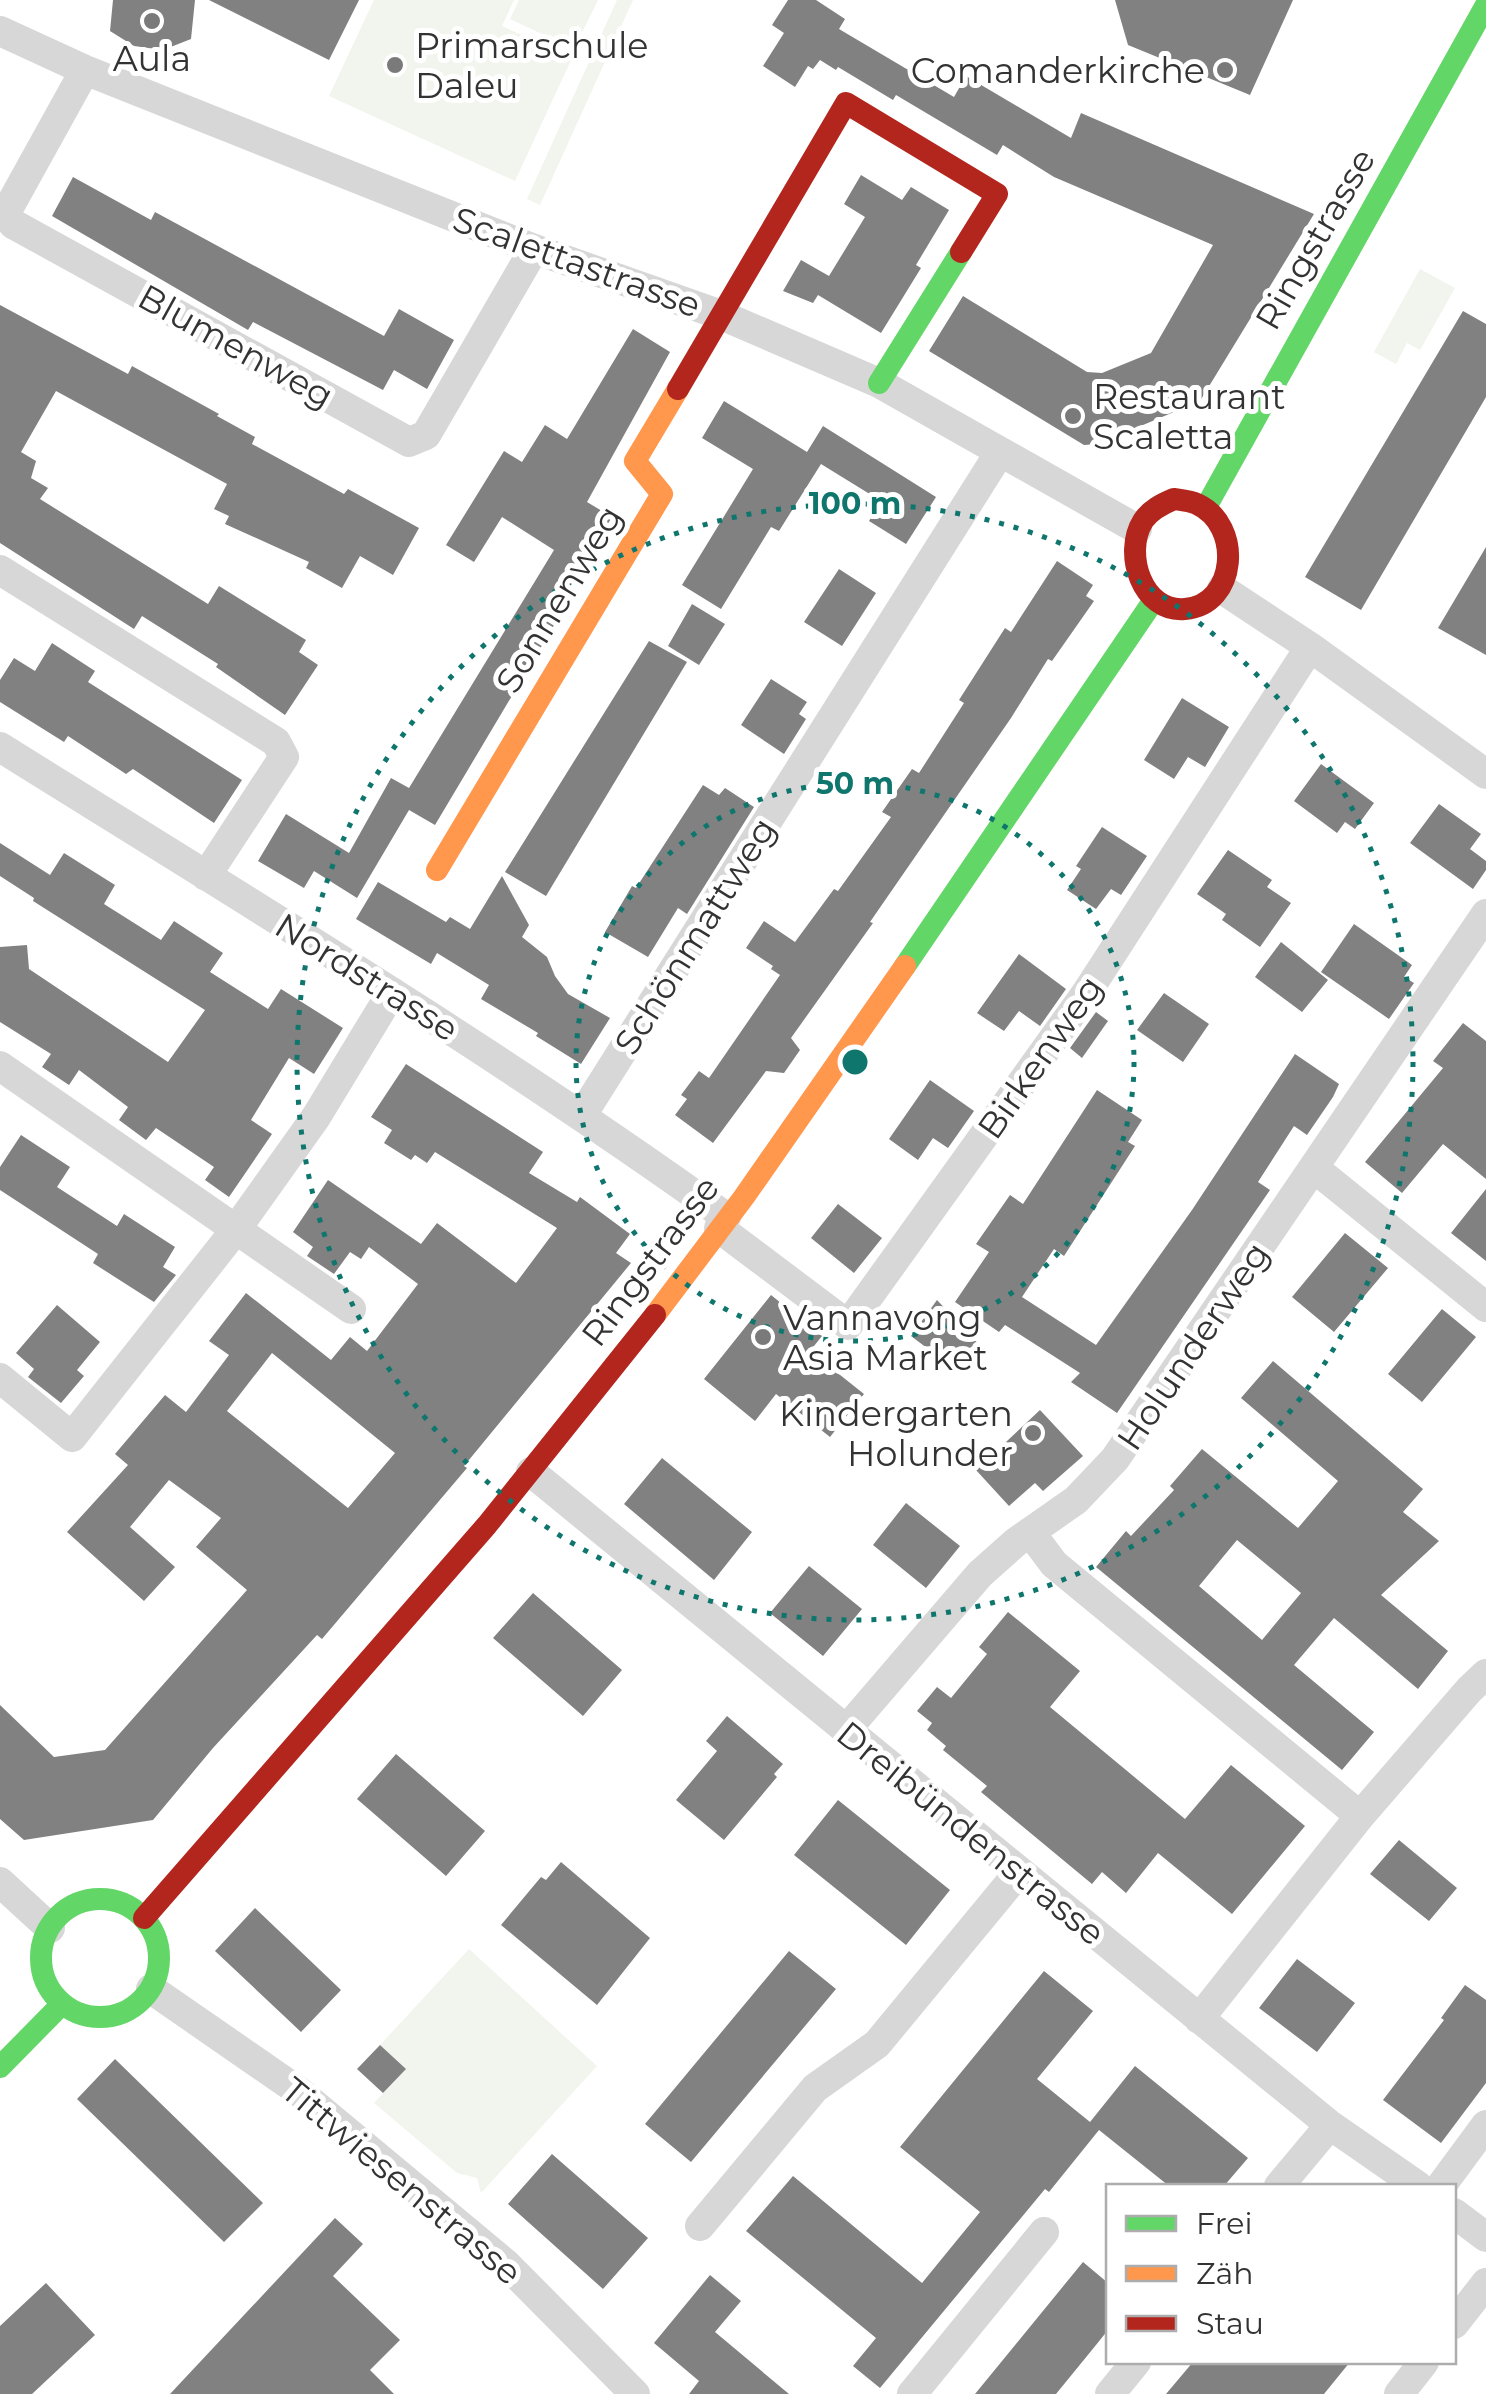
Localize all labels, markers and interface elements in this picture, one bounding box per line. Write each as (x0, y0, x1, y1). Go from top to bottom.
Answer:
marker: Aula (141, 10, 163, 32)
place label: Primarschule Daleu (415, 24, 649, 107)
place label: Aula (113, 37, 191, 80)
place label: Comanderkirche (911, 49, 1205, 92)
marker: Primarschule Daleu (384, 54, 406, 76)
marker: Comanderkirche (1214, 59, 1236, 81)
street label: Ringstrasse (1246, 141, 1384, 337)
street label: Scalettastrasse (447, 197, 707, 327)
street label: Blumenweg (131, 275, 341, 417)
place label: Restaurant Scaletta (1093, 375, 1285, 458)
marker: Restaurant Scaletta (1062, 405, 1084, 427)
text: 100 m (809, 485, 901, 522)
street label: Sonnenweg (486, 498, 632, 700)
text: 50 m (816, 765, 894, 802)
street label: Schönmattweg (605, 810, 785, 1062)
street label: Nordstrasse (268, 904, 466, 1050)
street label: Birkenweg (968, 967, 1112, 1147)
centre of rings (837, 1044, 873, 1080)
street label: Ringstrasse (572, 1167, 728, 1355)
street label: Holunderweg (1108, 1234, 1278, 1458)
place label: Vannavong Asia Market (783, 1296, 988, 1379)
marker: Vannavong Asia Market (752, 1326, 774, 1348)
place label: Kindergarten Holunder (779, 1392, 1013, 1475)
marker: Kindergarten Holunder (1022, 1422, 1044, 1444)
street label: Dreibündenstrasse (828, 1712, 1114, 1954)
street label: Tittwiesenstrasse (273, 2068, 531, 2294)
legend (1106, 2184, 1456, 2364)
text: Frei (1196, 2205, 1253, 2242)
text: Zäh (1196, 2255, 1254, 2292)
text: Stau (1196, 2305, 1264, 2342)

